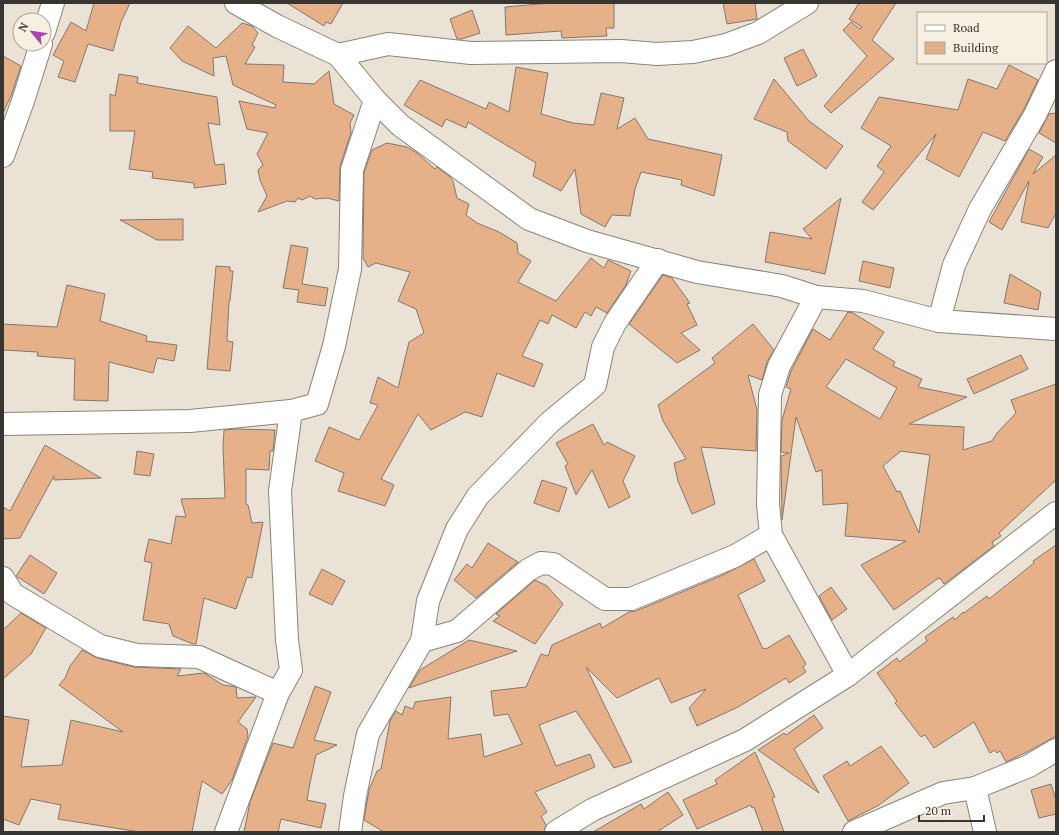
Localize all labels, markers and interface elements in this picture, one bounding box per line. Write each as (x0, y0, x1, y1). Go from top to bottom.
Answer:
north arrow (12, 12, 52, 52)
legend (917, 12, 1047, 64)
text: N (15, 20, 32, 34)
text: Road (953, 20, 980, 35)
text: Building (953, 40, 999, 55)
scale bar (919, 797, 984, 823)
text: 20 m (925, 803, 952, 818)

